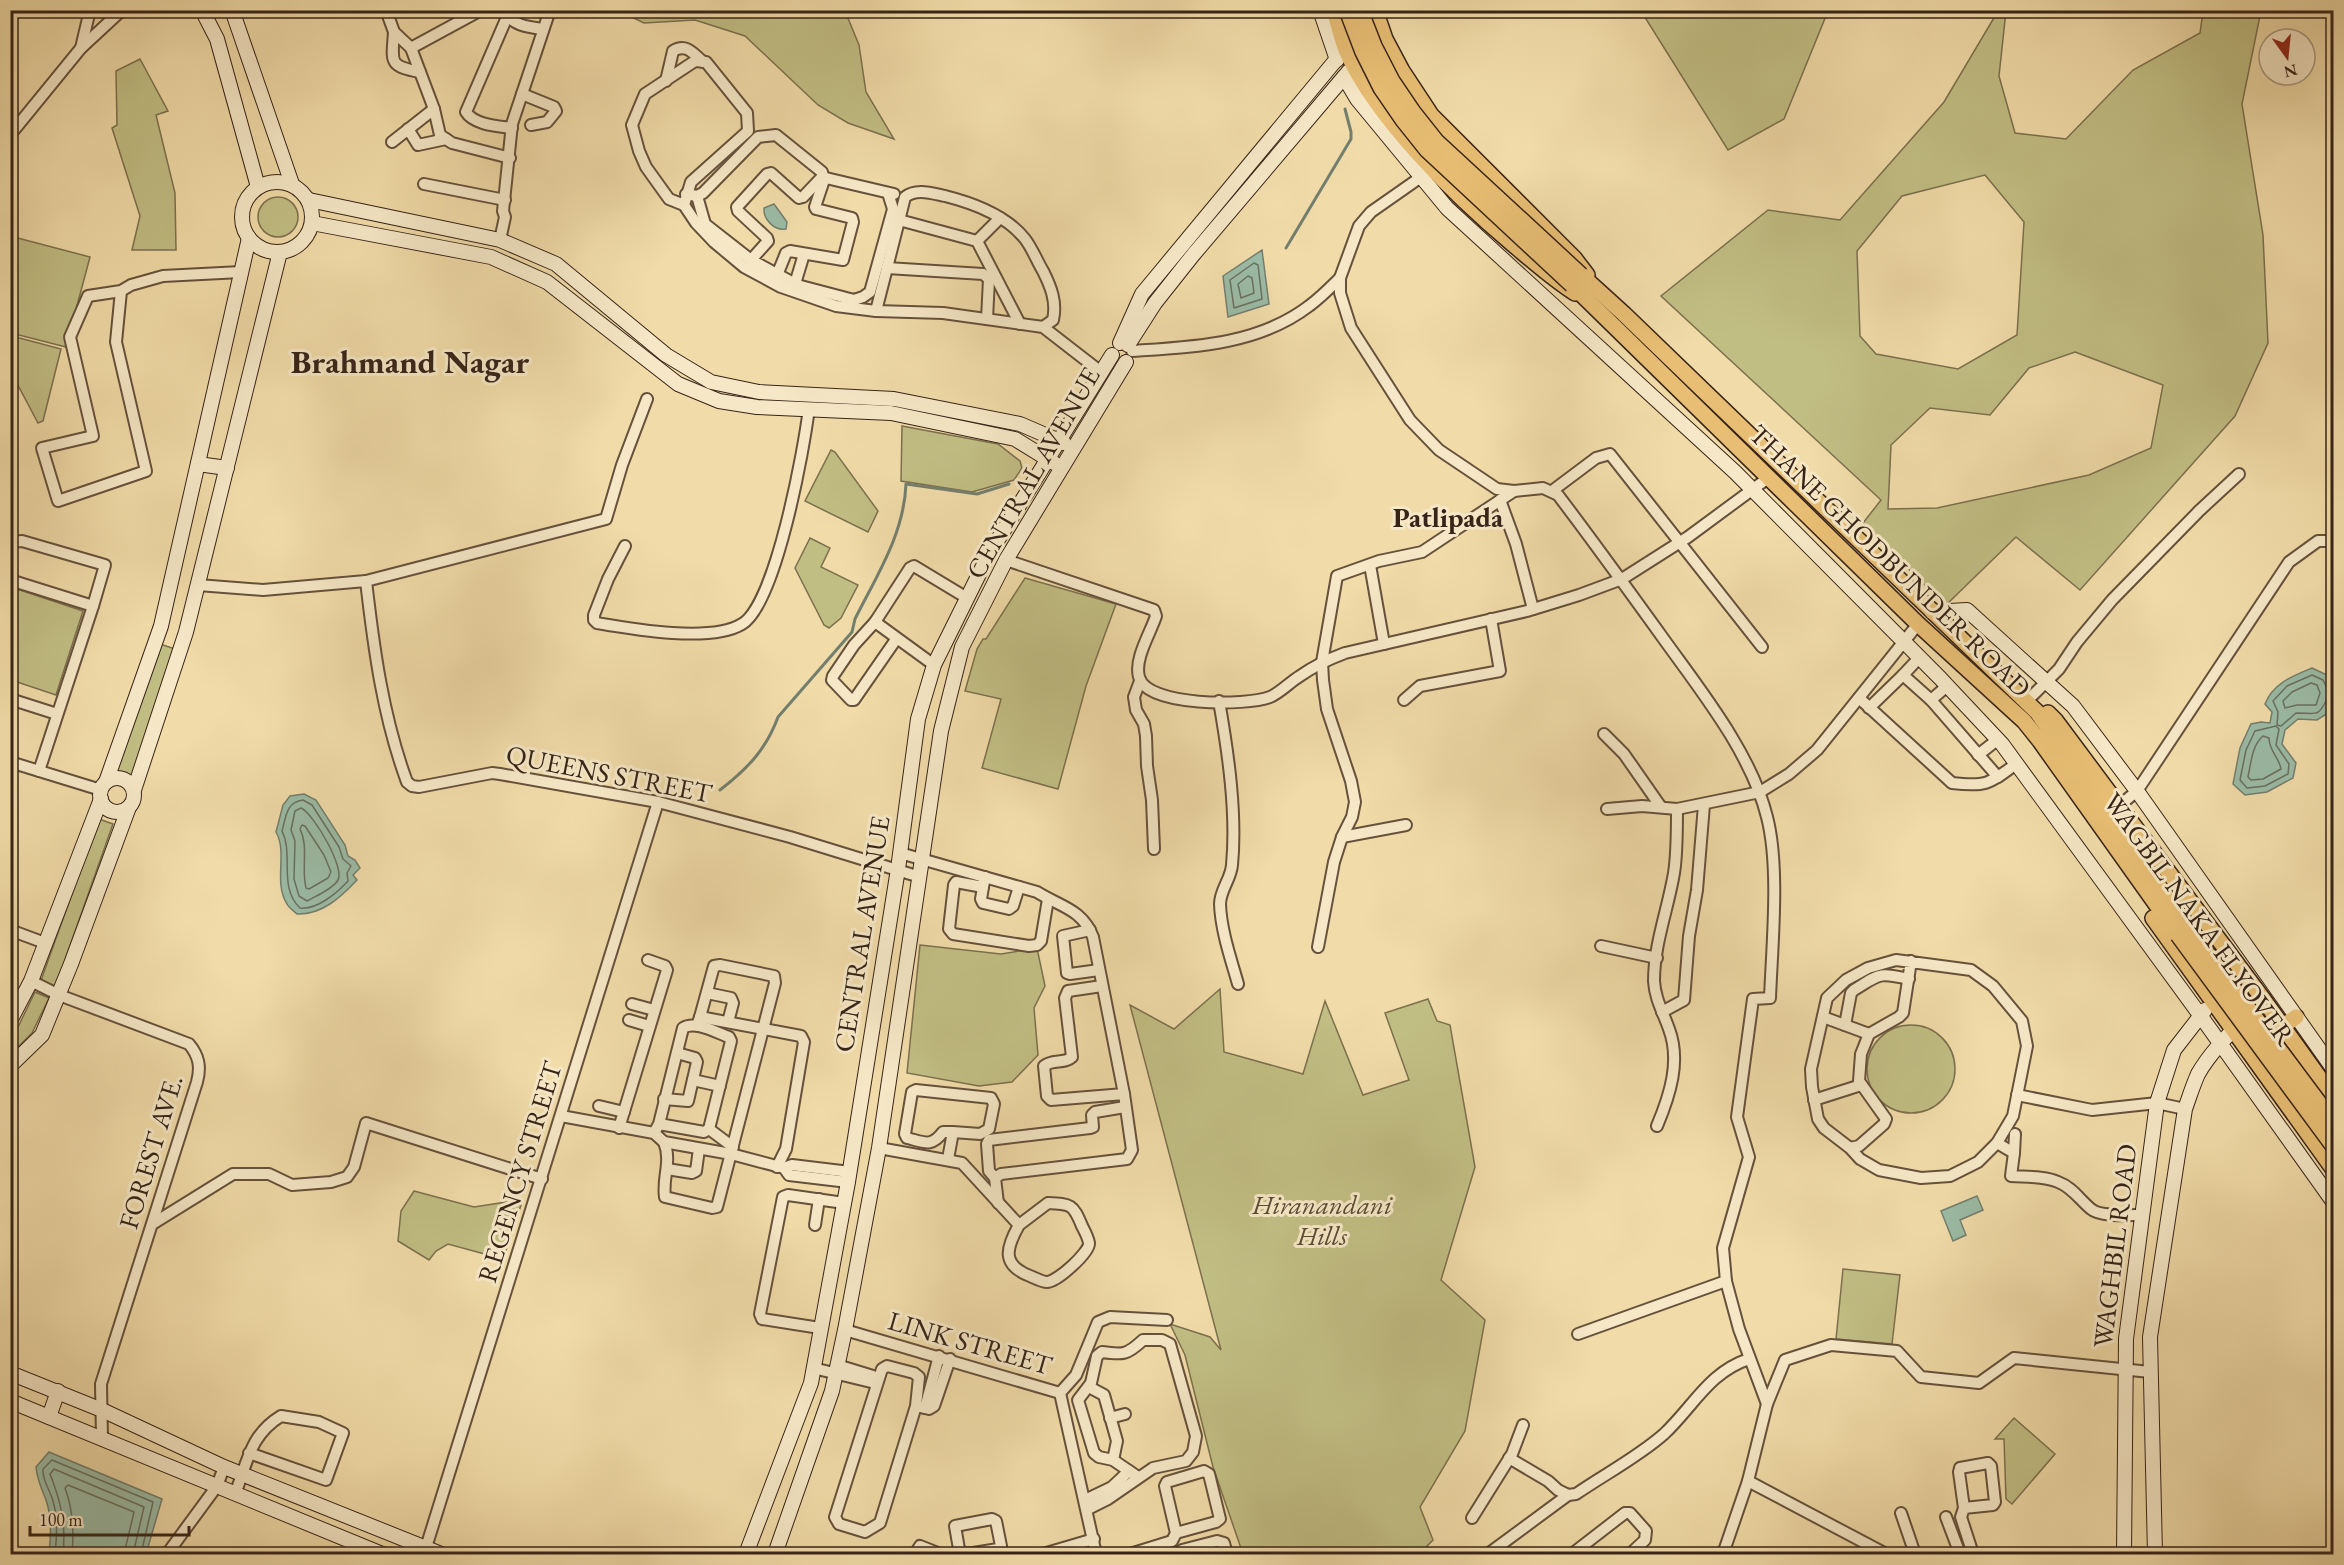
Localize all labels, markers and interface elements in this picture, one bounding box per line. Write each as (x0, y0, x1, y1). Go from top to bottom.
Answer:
north arrow (2257, 27, 2317, 87)
text: N (2282, 59, 2300, 83)
district label: Brahmand Nagar (291, 340, 529, 383)
street label: CENTRAL AVENUE (958, 361, 1107, 585)
street label: THANE GHODBUNDER ROAD (1742, 417, 2039, 705)
district label: Patlipada (1393, 499, 1504, 535)
street label: QUEENS STREET (503, 736, 716, 811)
street label: WAGBIL NAKA FLYOVER (2096, 785, 2303, 1053)
street label: CENTRAL AVENUE (826, 813, 897, 1055)
street label: REGENCY STREET (469, 1056, 570, 1287)
street label: FOREST AVE. (110, 1071, 191, 1233)
street label: WAGHBIL ROAD (2085, 1142, 2144, 1350)
park label: Hiranandani Hills (1251, 1187, 1393, 1253)
street label: LINK STREET (884, 1302, 1057, 1383)
scale bar (30, 1499, 189, 1537)
text: 100 m (39, 1508, 83, 1531)

